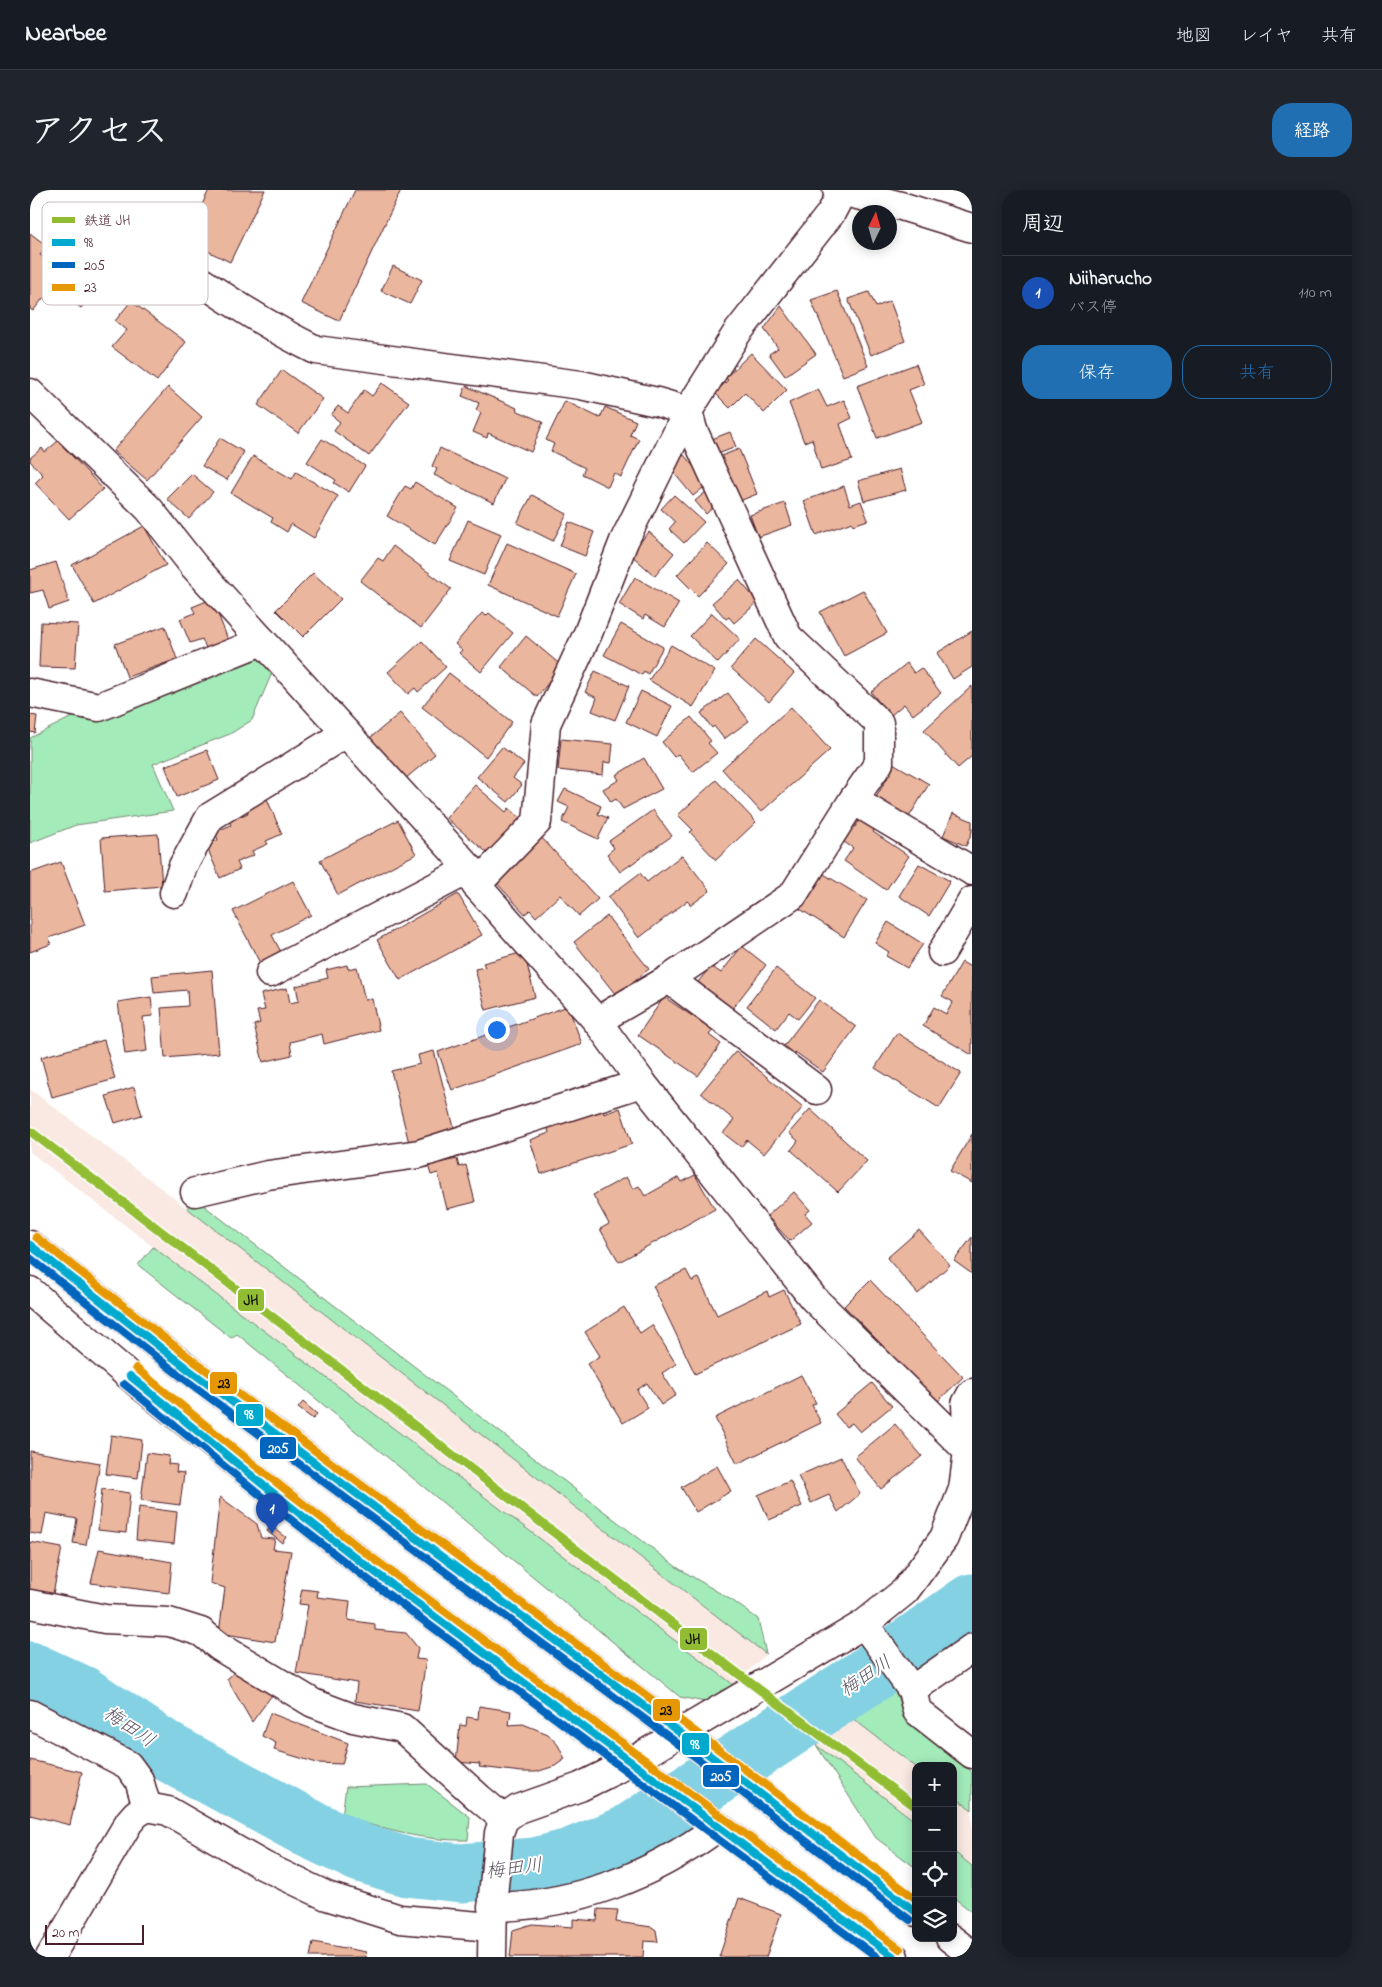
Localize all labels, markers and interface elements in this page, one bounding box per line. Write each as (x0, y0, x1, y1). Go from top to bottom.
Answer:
text: Nearbee (25, 17, 107, 52)
text: 地図 (1176, 24, 1212, 50)
text: レイヤ (1240, 24, 1293, 50)
text: 共有 (1321, 24, 1357, 50)
button: 経路 (1272, 103, 1352, 157)
text: アクセス (30, 108, 168, 159)
legend (42, 202, 208, 305)
north arrow (852, 205, 897, 250)
text: 周辺 (1022, 210, 1064, 240)
text: 鉄道 JH (84, 211, 130, 232)
text: 98 (84, 233, 93, 254)
text: 205 (84, 256, 105, 277)
text: Niiharucho (1069, 266, 1152, 293)
text: 23 (84, 278, 97, 299)
text: 1 (1035, 281, 1041, 305)
text: 110 m (1298, 281, 1332, 305)
text: バス停 (1069, 296, 1117, 320)
button: 保存 (1022, 345, 1172, 399)
button: 共有 (1182, 345, 1332, 399)
your location (484, 1017, 510, 1043)
line badge: JH (237, 1288, 265, 1312)
text: JH (244, 1291, 258, 1312)
line badge: 23 (209, 1371, 238, 1395)
text: 23 (217, 1374, 231, 1395)
line badge: 98 (235, 1403, 264, 1427)
text: 98 (243, 1405, 254, 1426)
line badge: 205 (259, 1436, 297, 1460)
text: 205 (266, 1439, 289, 1460)
pin: 1 (256, 1493, 288, 1534)
line badge: JH (679, 1627, 708, 1651)
text: JH (686, 1630, 700, 1651)
water label: 梅田川 (835, 1650, 898, 1704)
line badge: 23 (652, 1698, 681, 1722)
water label: 梅田川 (97, 1701, 160, 1755)
text: 23 (659, 1701, 673, 1722)
line badge: 98 (681, 1732, 710, 1756)
text: 98 (689, 1735, 700, 1756)
map controls (912, 1762, 957, 1942)
button: + (912, 1762, 957, 1807)
line badge: 205 (702, 1764, 740, 1788)
text: 205 (709, 1767, 732, 1788)
button: − (912, 1807, 957, 1852)
button: locate (912, 1852, 957, 1897)
water label: 梅田川 (484, 1853, 544, 1886)
button: layers (912, 1897, 957, 1942)
scale bar (45, 1922, 144, 1945)
text: 20 m (52, 1923, 79, 1944)

